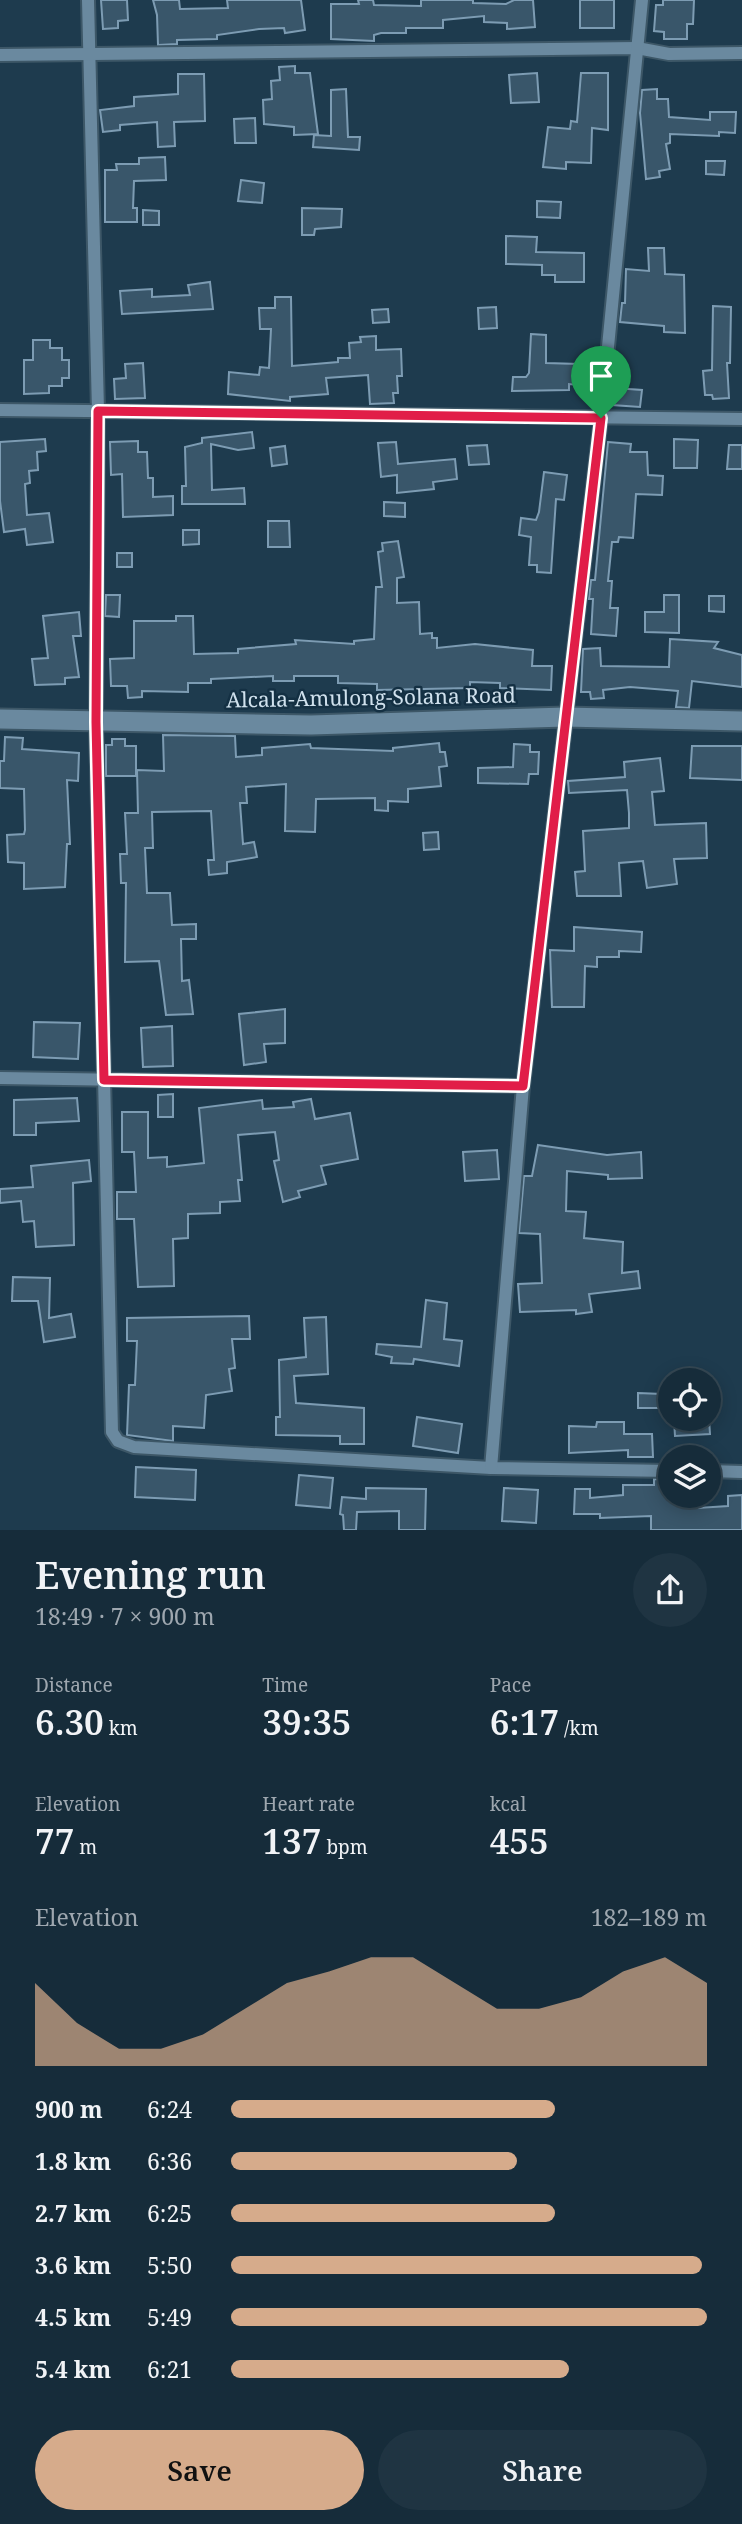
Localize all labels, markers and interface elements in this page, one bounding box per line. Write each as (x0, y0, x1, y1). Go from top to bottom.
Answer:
pin (571, 346, 631, 418)
icon: arrive (582, 357, 620, 395)
street label: Alcala-Amulong-Solana Road (226, 680, 516, 714)
map controls (658, 1368, 721, 1508)
button: locate (658, 1368, 721, 1431)
button: layers (658, 1445, 721, 1508)
text: Evening run (35, 1548, 266, 1600)
button: share (633, 1553, 707, 1627)
text: 18:49 · 7 × 900 m (35, 1600, 215, 1632)
text: Distance (35, 1672, 113, 1698)
text: Time (262, 1672, 308, 1698)
text: Pace (490, 1672, 531, 1698)
text: 6.30 (35, 1698, 104, 1745)
text: 39:35 (262, 1698, 352, 1745)
text: 6:17 (490, 1698, 559, 1745)
text: km (104, 1715, 138, 1741)
text: /km (559, 1715, 599, 1741)
text: Elevation (35, 1791, 121, 1817)
text: Heart rate (262, 1791, 355, 1817)
text: kcal (490, 1791, 526, 1817)
text: 77 (35, 1817, 74, 1864)
text: 137 (262, 1817, 321, 1864)
text: 455 (490, 1817, 549, 1864)
text: m (74, 1834, 97, 1860)
text: bpm (321, 1834, 368, 1860)
text: Elevation (35, 1901, 139, 1933)
text: 182–189 m (591, 1901, 707, 1933)
text: 900 m (35, 2093, 103, 2125)
text: 6:24 (147, 2093, 192, 2125)
text: 1.8 km (35, 2145, 111, 2177)
text: 6:36 (147, 2145, 192, 2177)
text: 2.7 km (35, 2197, 111, 2229)
text: 6:25 (147, 2197, 192, 2229)
text: 3.6 km (35, 2249, 111, 2281)
text: 5:50 (147, 2249, 192, 2281)
text: 4.5 km (35, 2301, 111, 2333)
text: 5:49 (147, 2301, 192, 2333)
text: 5.4 km (35, 2353, 111, 2385)
text: 6:21 (147, 2353, 192, 2385)
button: Save (35, 2430, 364, 2510)
button: Share (378, 2430, 707, 2510)

